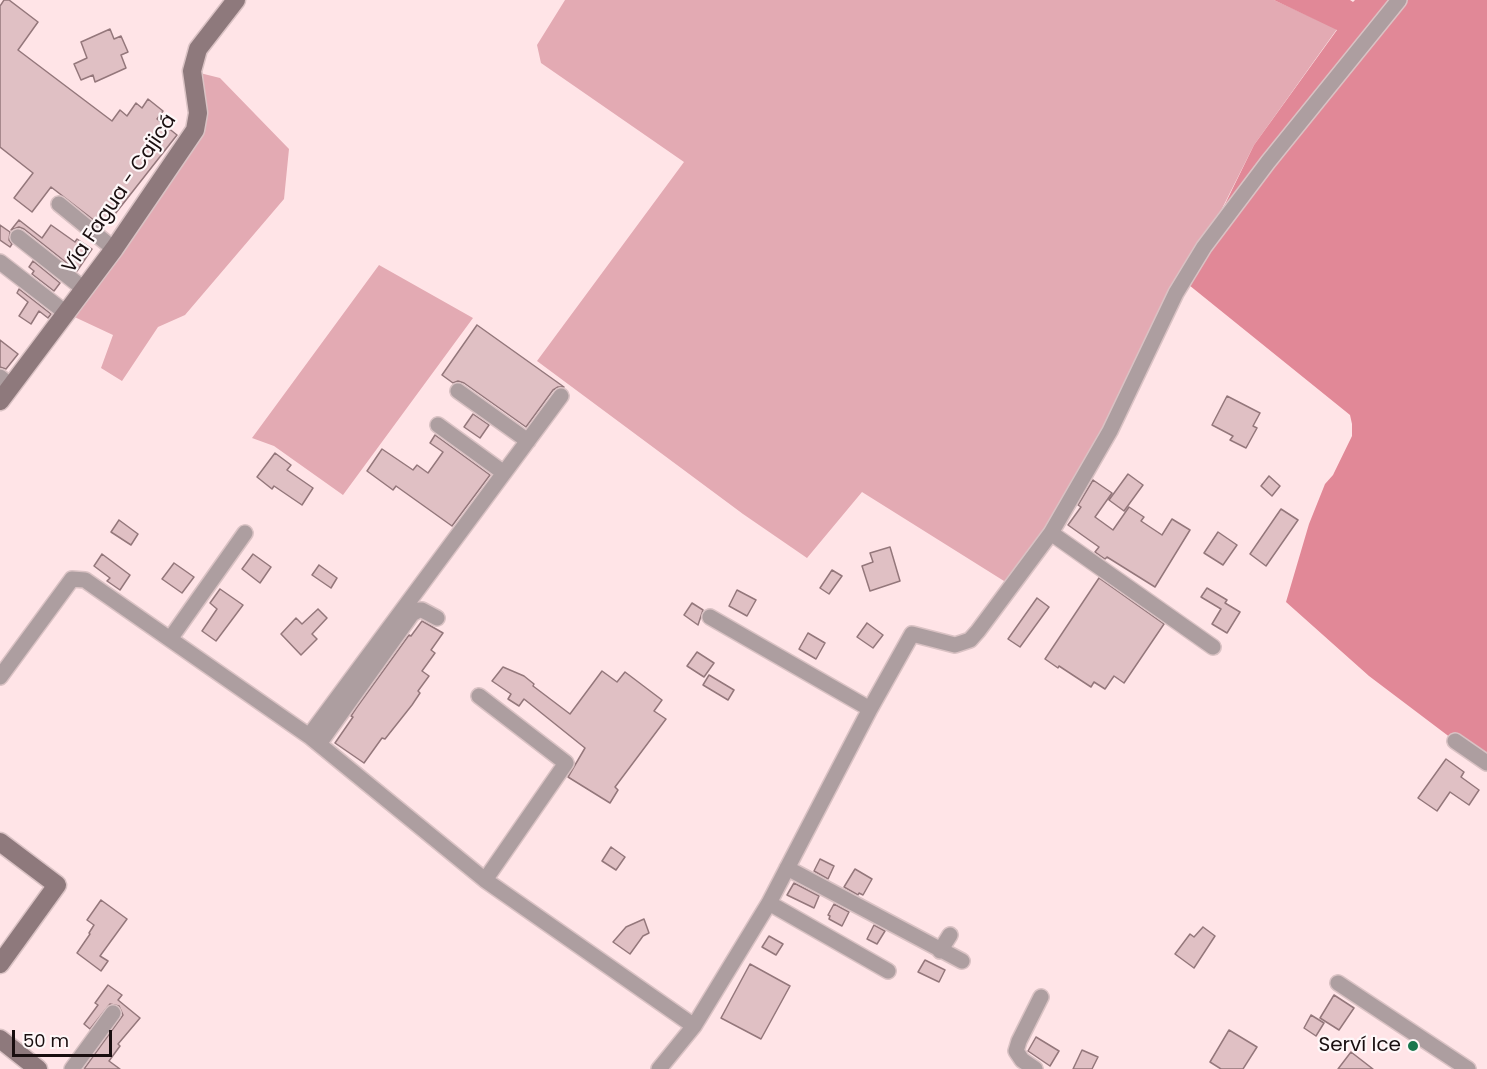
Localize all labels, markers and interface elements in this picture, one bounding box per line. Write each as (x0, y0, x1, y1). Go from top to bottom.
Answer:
street label: Vía Fagua - Cajicá (58, 110, 182, 278)
scale bar (15, 1018, 116, 1056)
text: 50 m (23, 1028, 69, 1053)
place label: Serví Ice (1318, 1034, 1401, 1058)
marker: Serví Ice (1406, 1039, 1420, 1053)

